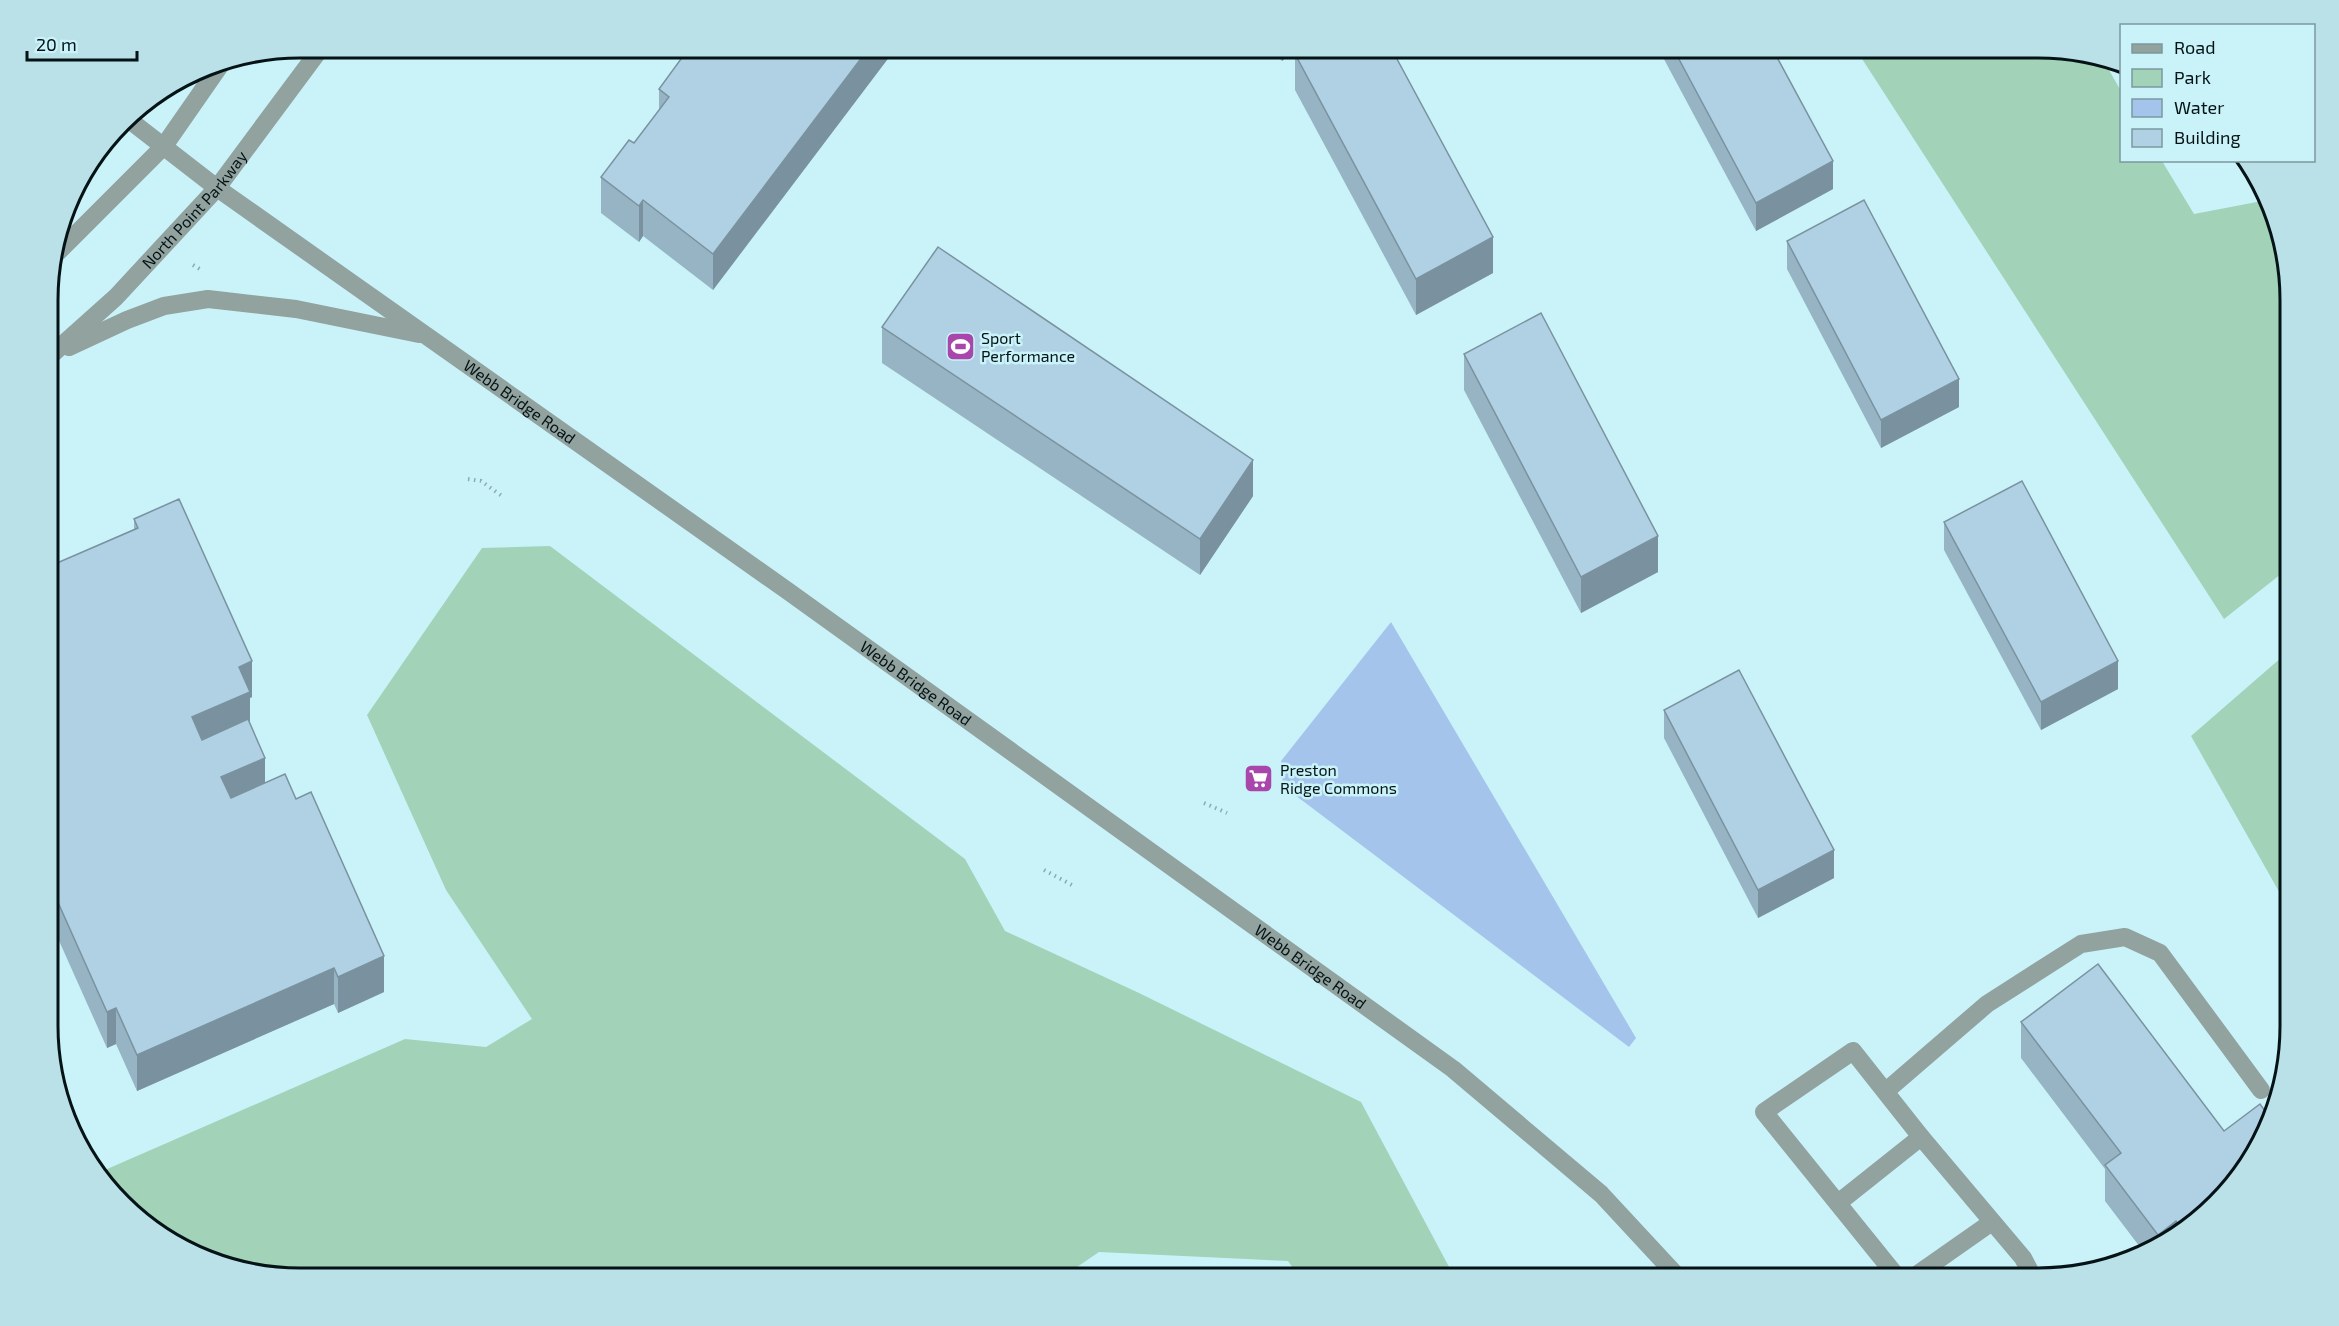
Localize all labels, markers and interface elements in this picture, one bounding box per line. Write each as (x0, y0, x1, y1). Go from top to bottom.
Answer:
scale bar (27, 24, 136, 62)
legend (2120, 24, 2315, 162)
text: 20 m (36, 33, 77, 55)
text: Road (2174, 36, 2215, 58)
text: Park (2174, 66, 2211, 88)
text: Water (2174, 96, 2224, 118)
text: Building (2174, 126, 2241, 148)
street label: North Point Parkway (137, 146, 251, 272)
place label: Sport Performance (981, 328, 1075, 365)
sports icon: Sport Performance (944, 331, 976, 363)
street label: Webb Bridge Road (460, 355, 580, 447)
street label: Webb Bridge Road (857, 636, 976, 729)
place label: Preston Ridge Commons (1280, 760, 1397, 797)
supermarket icon: Preston Ridge Commons (1243, 763, 1275, 795)
street label: Webb Bridge Road (1251, 920, 1370, 1013)

